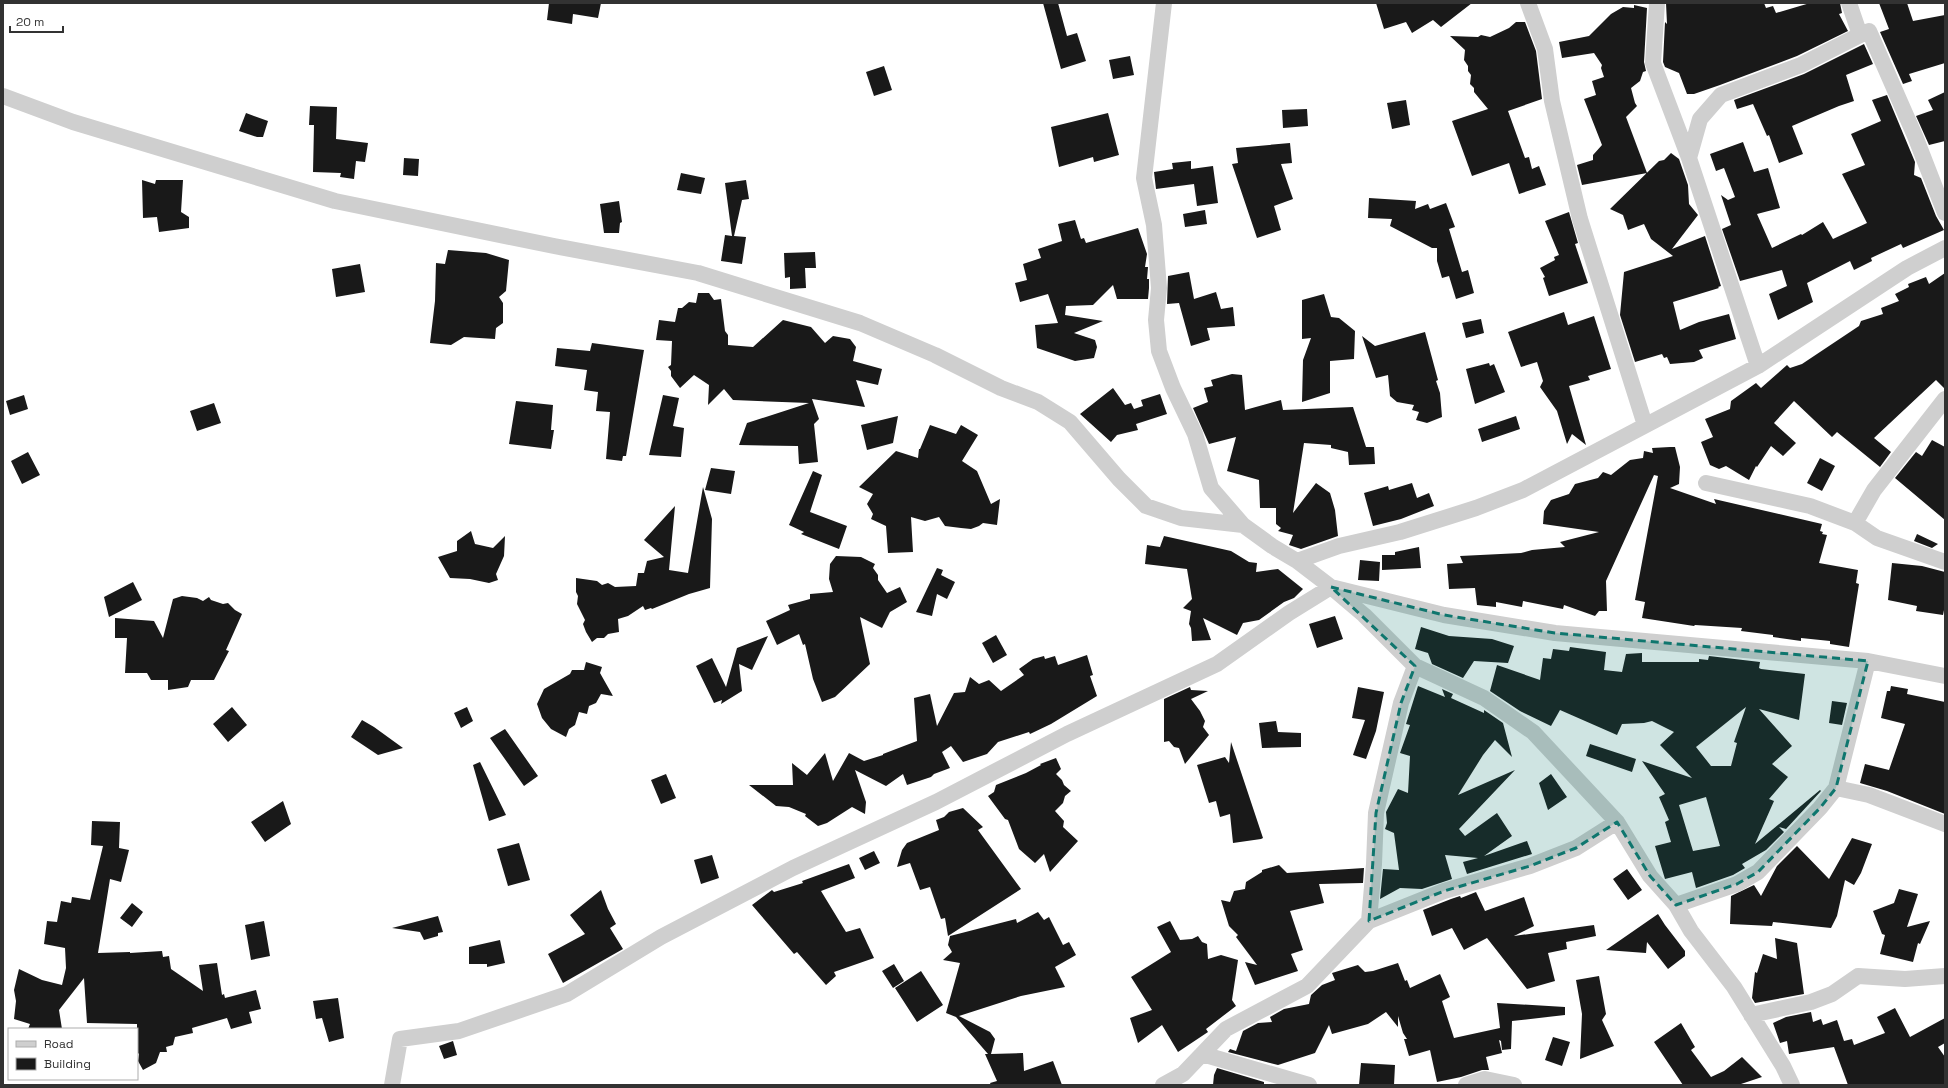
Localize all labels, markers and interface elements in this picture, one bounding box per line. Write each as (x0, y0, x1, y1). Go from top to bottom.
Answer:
scale bar (10, 8, 63, 34)
text: 20 m (16, 14, 44, 30)
legend (8, 1028, 138, 1080)
text: Road (44, 1036, 73, 1052)
text: Building (44, 1056, 91, 1072)

